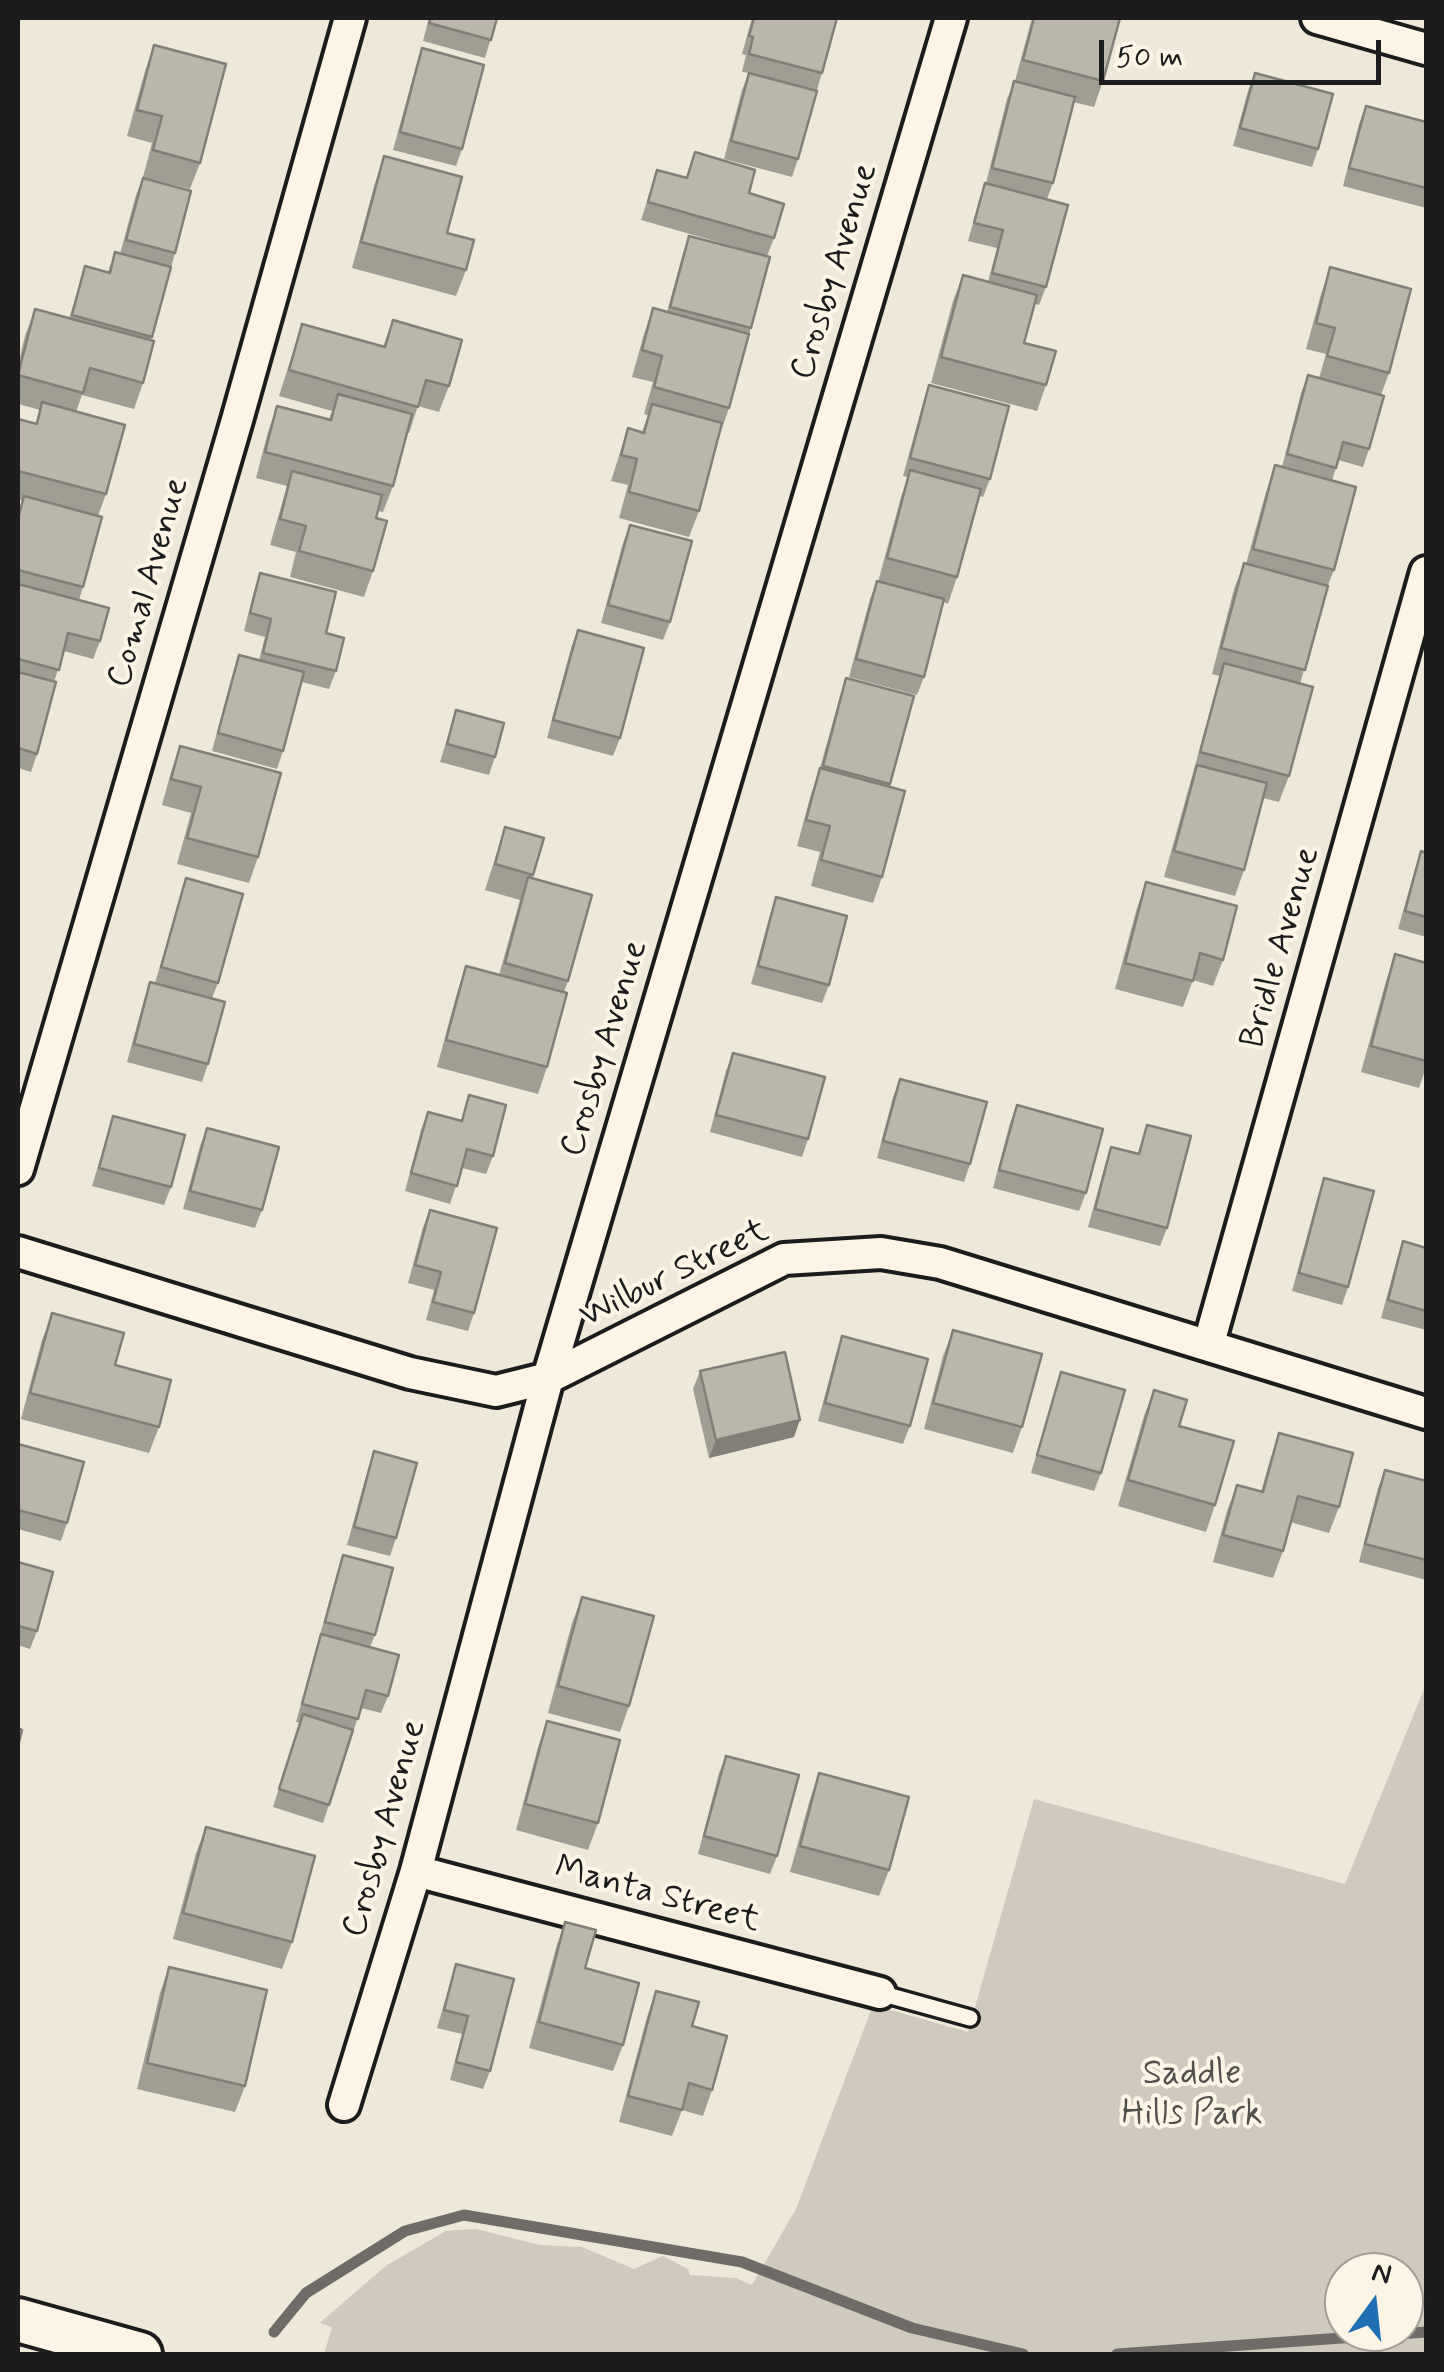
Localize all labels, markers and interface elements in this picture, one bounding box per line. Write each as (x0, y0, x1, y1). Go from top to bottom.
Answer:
scale bar (1104, 20, 1386, 82)
text: 50 m (1116, 38, 1183, 77)
street label: Crosby Avenue (783, 159, 889, 385)
street label: Comal Avenue (100, 473, 200, 693)
street label: Bridle Avenue (1233, 843, 1331, 1053)
street label: Crosby Avenue (553, 936, 659, 1162)
street label: Wilbur Street (574, 1211, 776, 1339)
street label: Crosby Avenue (335, 1715, 437, 1943)
street label: Manta Street (550, 1848, 764, 1944)
park label: Saddle Hills Park (1122, 2055, 1262, 2137)
north arrow (1324, 2252, 1424, 2352)
text: N (1368, 2254, 1395, 2295)

